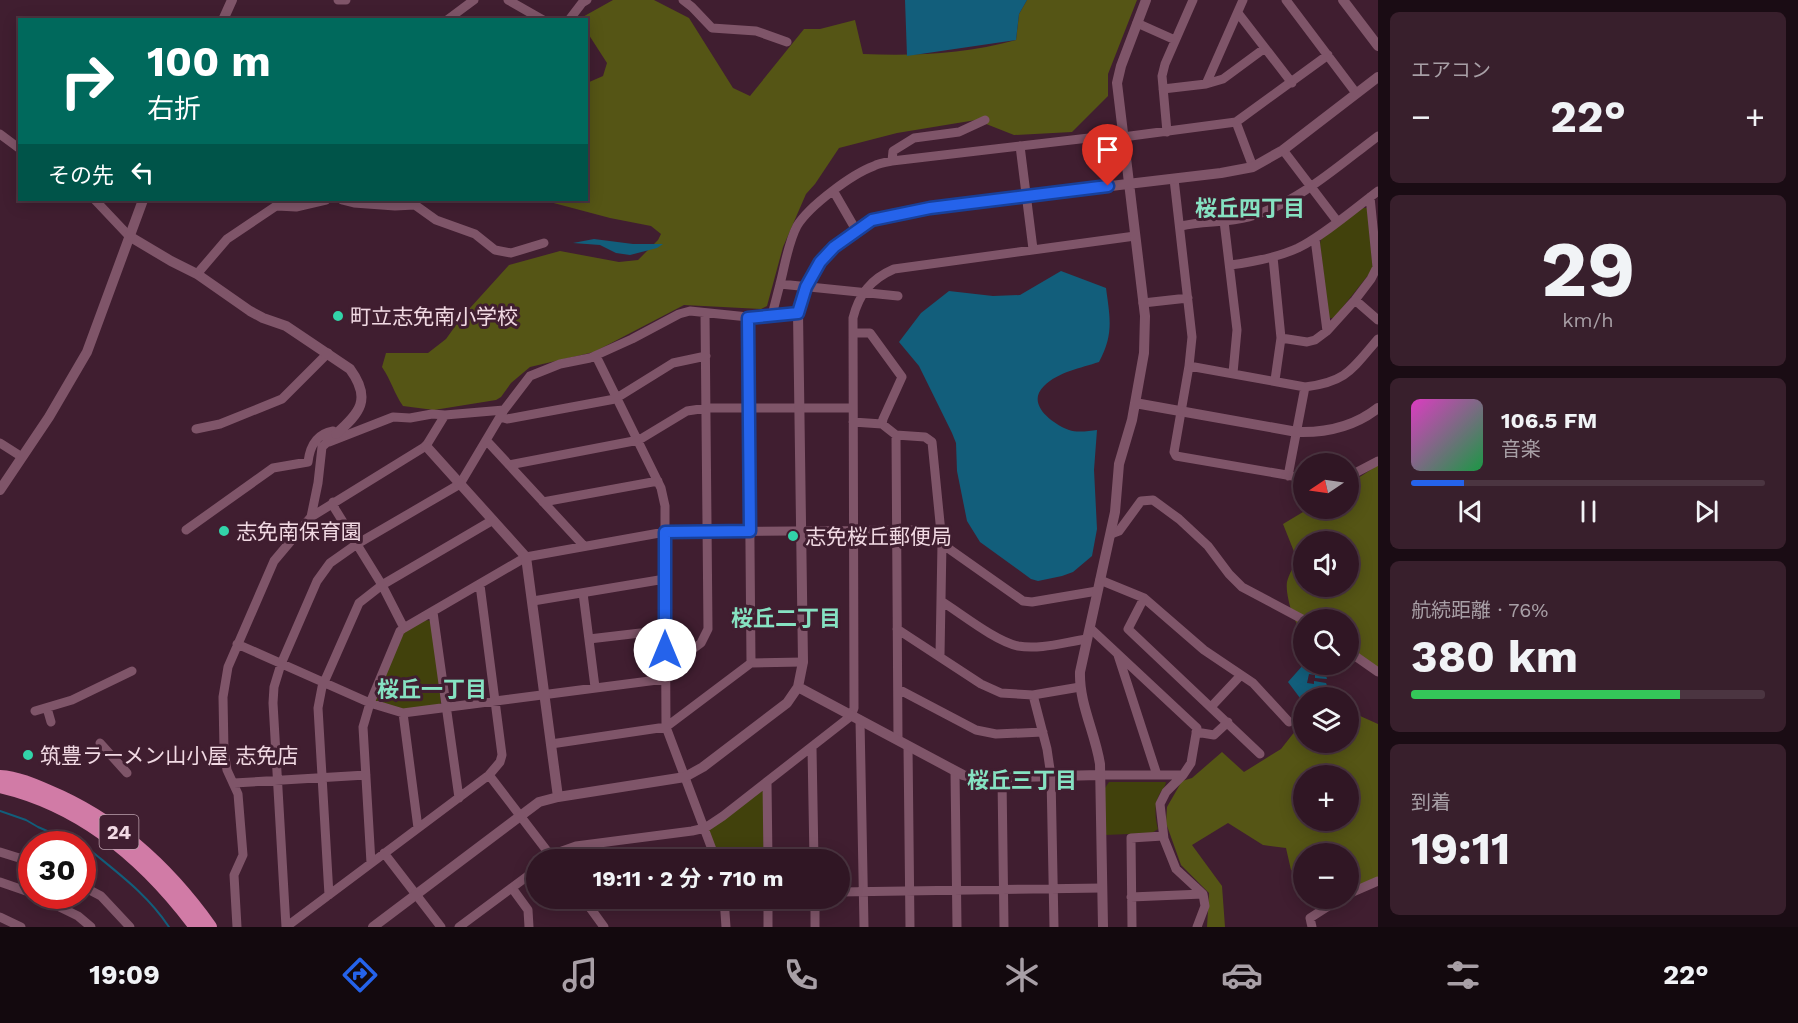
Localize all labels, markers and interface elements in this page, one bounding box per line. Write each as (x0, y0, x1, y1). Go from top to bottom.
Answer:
text: 100 m (147, 37, 271, 86)
icon: right (48, 42, 126, 120)
text: エアコン (1411, 58, 1491, 82)
text: 22° (1550, 90, 1626, 143)
text: 右折 (147, 93, 201, 125)
text: − (1411, 97, 1431, 136)
text: + (1745, 97, 1765, 136)
pin (1082, 124, 1133, 186)
icon: arrive (1091, 133, 1124, 166)
icon: left (126, 156, 159, 189)
text: その先 (48, 163, 114, 188)
district label: 桜丘四丁目 (1195, 196, 1305, 221)
text: 29 (1541, 223, 1635, 315)
place label: 町立志免南小学校 (350, 304, 518, 329)
text: km/h (1562, 308, 1614, 332)
marker: 町立志免南小学校 (331, 309, 345, 323)
text: 106.5 FM (1501, 408, 1597, 433)
text: 音楽 (1501, 437, 1541, 461)
north arrow (1293, 453, 1359, 519)
map controls (1293, 453, 1359, 909)
icon: previous (1454, 495, 1487, 528)
icon: pause (1572, 495, 1605, 528)
icon: next (1690, 495, 1723, 528)
place label: 志免南保育園 (236, 519, 362, 544)
marker: 志免南保育園 (217, 524, 231, 538)
place label: 志免桜丘郵便局 (805, 524, 952, 549)
marker: 志免桜丘郵便局 (786, 529, 800, 543)
button: sound (1293, 531, 1359, 597)
text: 航続距離 · 76% (1411, 598, 1548, 622)
district label: 桜丘二丁目 (731, 606, 841, 631)
button: search (1293, 609, 1359, 675)
position arrow (633, 618, 697, 682)
text: 380 km (1411, 630, 1578, 683)
district label: 桜丘一丁目 (377, 677, 487, 702)
button: layers (1293, 687, 1359, 753)
place label: 筑豊ラーメン山小屋 志免店 (40, 743, 298, 768)
marker: 筑豊ラーメン山小屋 志免店 (21, 748, 35, 762)
button: + (1293, 765, 1359, 831)
district label: 桜丘三丁目 (967, 768, 1077, 793)
text: 到着 (1411, 790, 1451, 814)
road number: 24 (100, 815, 138, 849)
text: 19:11 (1411, 822, 1511, 875)
speed limit sign: 30 (18, 831, 96, 909)
button: − (1293, 843, 1359, 909)
text: 19:11 · 2 分 · 710 m (593, 866, 783, 891)
icon: directions (339, 954, 381, 996)
icon: music (559, 954, 601, 996)
icon: phone (780, 954, 822, 996)
icon: climate (1001, 954, 1043, 996)
icon: car (1221, 954, 1263, 996)
icon: filters (1442, 954, 1484, 996)
text: 19:09 (89, 959, 160, 991)
text: 22° (1663, 959, 1709, 991)

